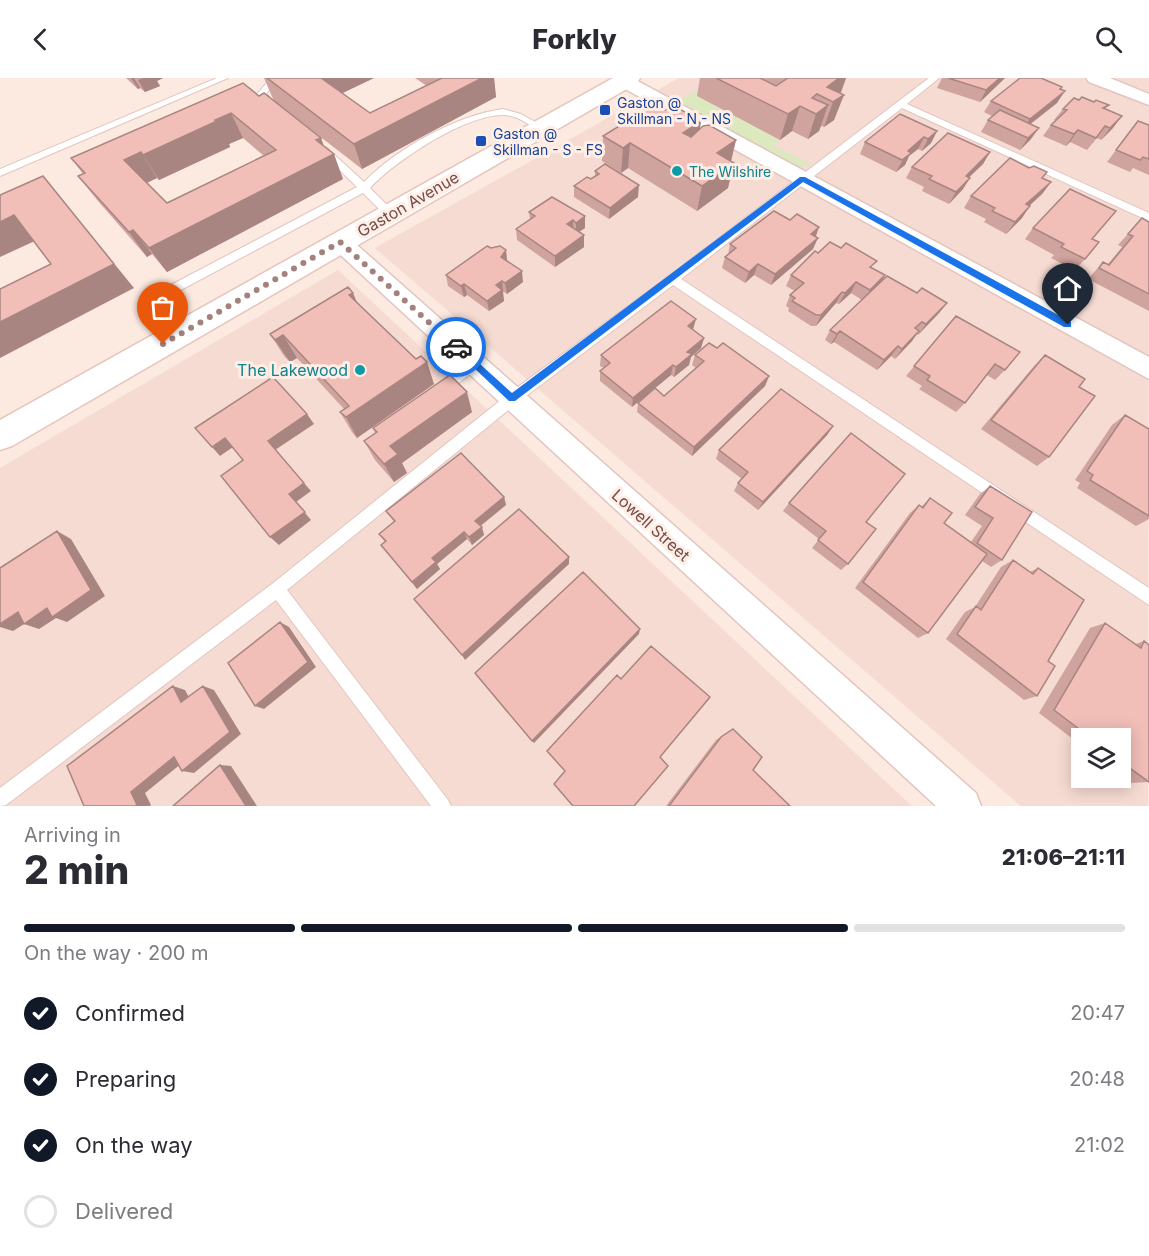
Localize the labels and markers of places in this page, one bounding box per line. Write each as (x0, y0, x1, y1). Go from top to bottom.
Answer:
place label: Gaston @ Skillman - N - NS (617, 94, 731, 127)
marker: Gaston @ Skillman - N - NS (598, 103, 612, 117)
place label: Gaston @ Skillman - S - FS (493, 125, 603, 158)
marker: Gaston @ Skillman - S - FS (474, 134, 488, 148)
place label: The Wilshire (689, 163, 771, 180)
marker: The Wilshire (670, 164, 684, 178)
pin (1042, 263, 1093, 325)
pin (137, 282, 188, 344)
place label: The Lakewood (237, 360, 348, 380)
marker: The Lakewood (353, 363, 367, 377)

